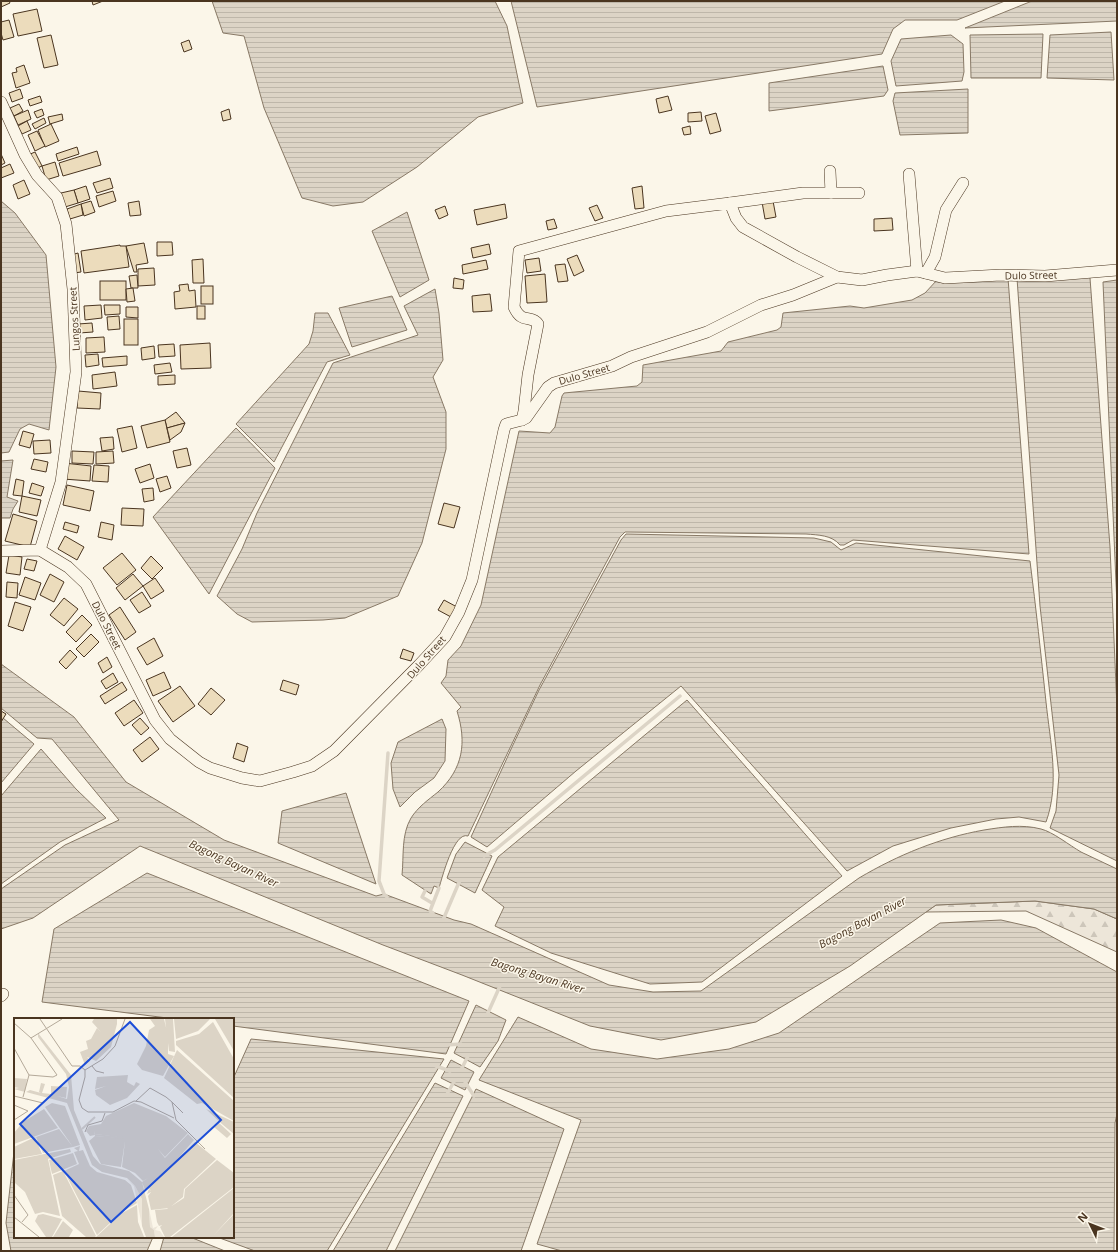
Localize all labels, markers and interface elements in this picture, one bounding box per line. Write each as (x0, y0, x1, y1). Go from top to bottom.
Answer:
street label: Dulo Street (1005, 268, 1058, 282)
street label: Lungos Street (65, 286, 83, 351)
street label: Dulo Street (557, 360, 612, 388)
street label: Dulo Street (89, 598, 125, 652)
street label: Dulo Street (404, 632, 449, 681)
water label: Bagong Bayan River (187, 836, 282, 891)
water label: Bagong Bayan River (816, 892, 909, 951)
water label: Bagong Bayan River (489, 954, 587, 997)
inset map (14, 1018, 234, 1238)
north arrow (1070, 1204, 1110, 1244)
text: N (1074, 1208, 1091, 1225)

